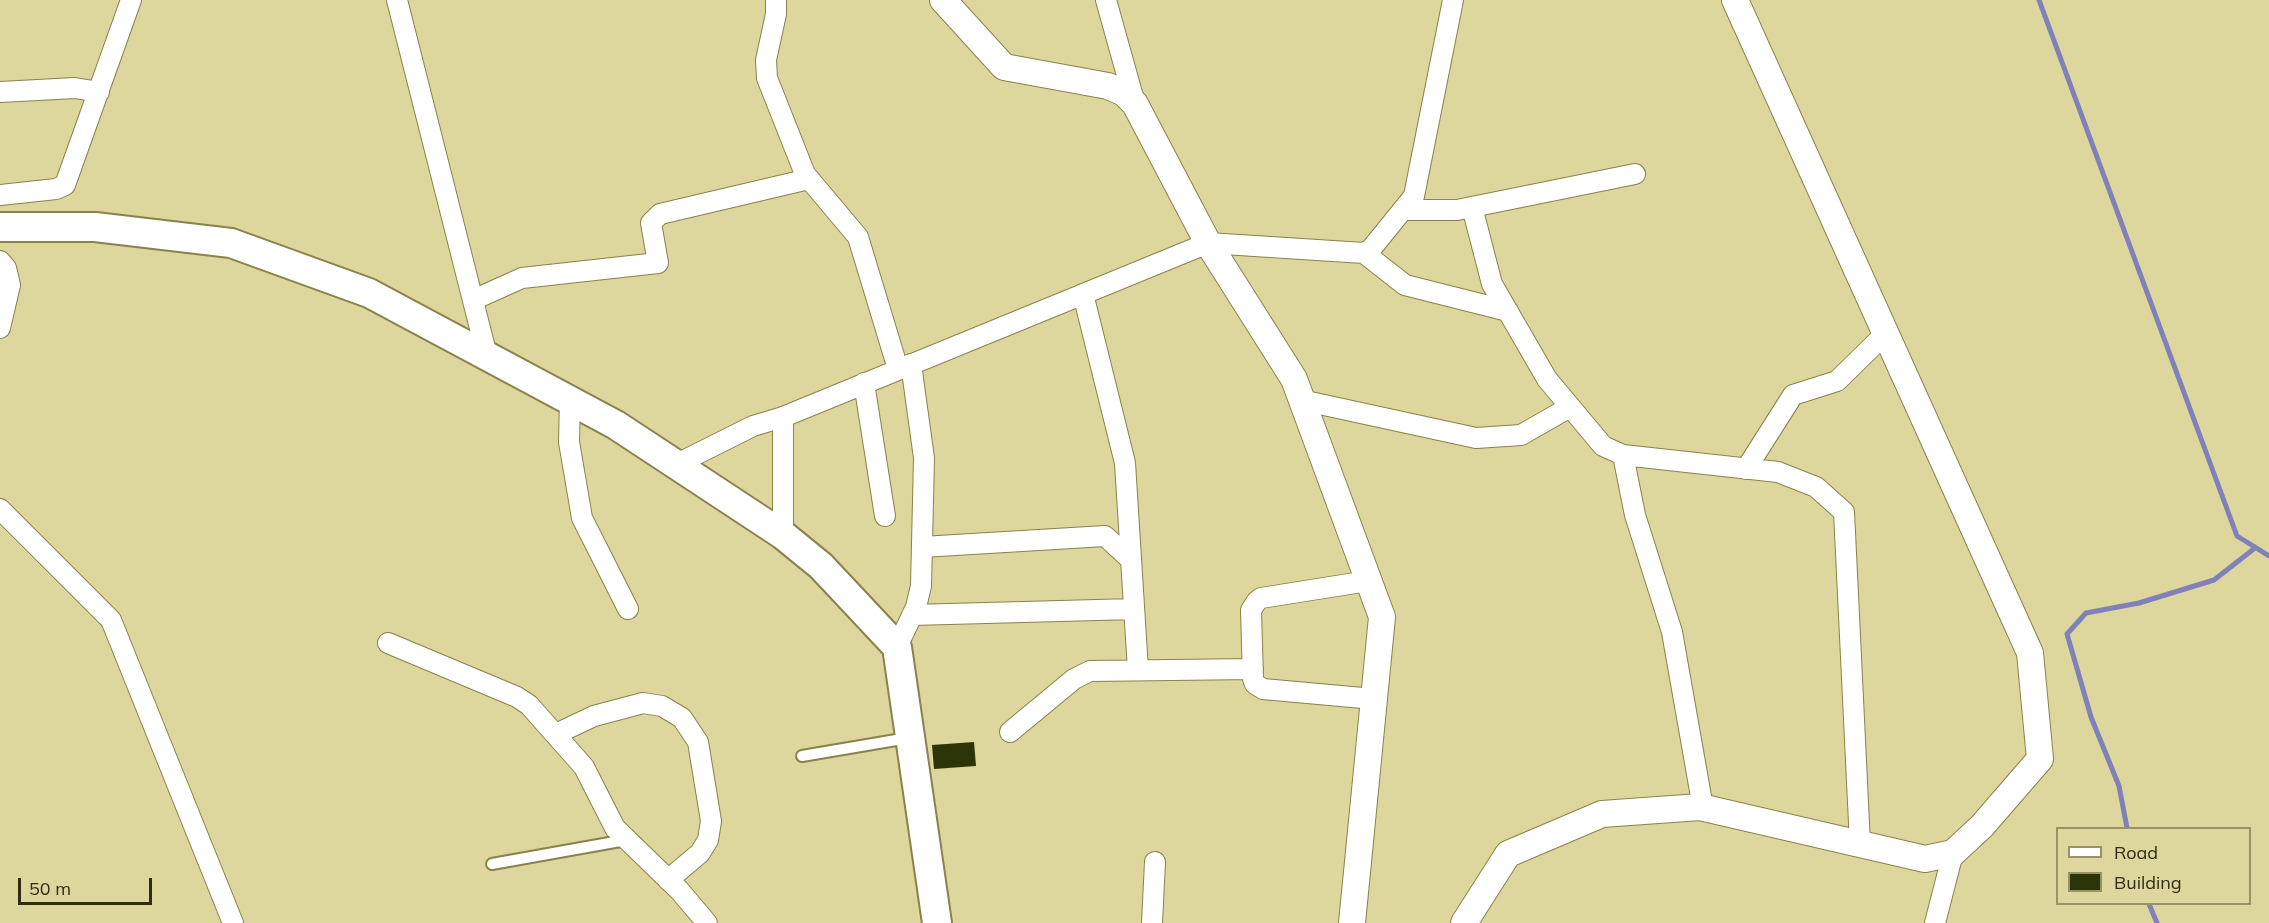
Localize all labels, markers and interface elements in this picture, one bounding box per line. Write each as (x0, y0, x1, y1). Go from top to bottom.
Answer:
legend (2056, 827, 2251, 905)
text: Road (2114, 841, 2158, 864)
scale bar (21, 866, 154, 904)
text: Building (2114, 871, 2182, 894)
text: 50 m (29, 877, 71, 900)

